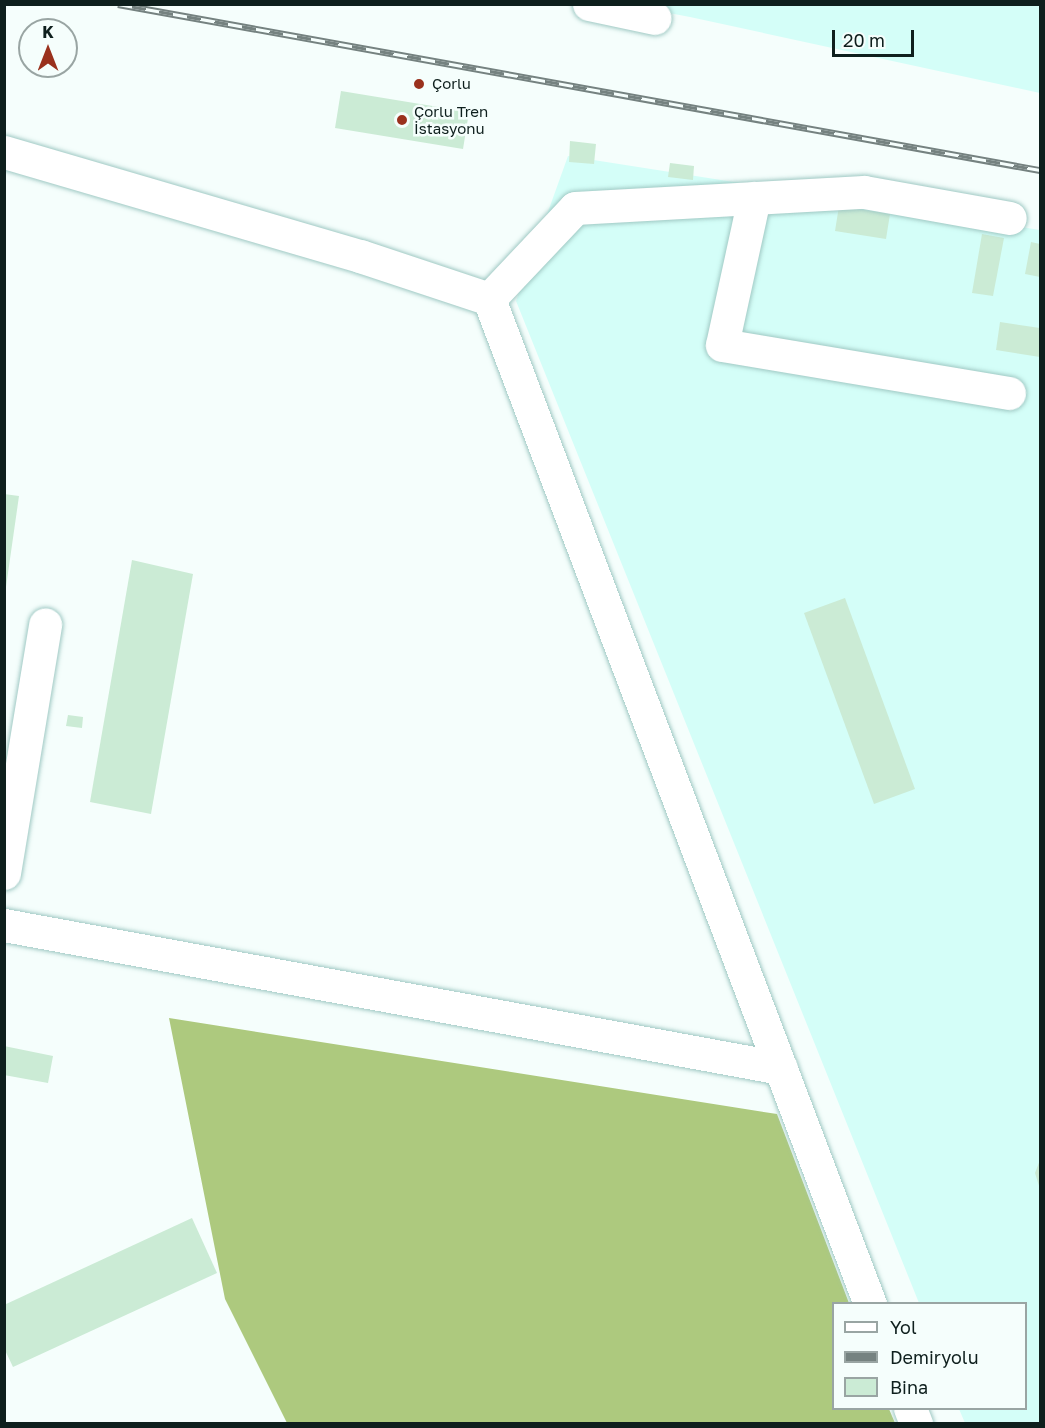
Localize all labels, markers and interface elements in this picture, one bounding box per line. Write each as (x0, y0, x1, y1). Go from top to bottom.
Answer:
north arrow (18, 18, 78, 78)
scale bar (835, 18, 918, 56)
text: K (42, 22, 54, 42)
text: 20 m (843, 29, 885, 51)
marker: Çorlu (410, 75, 428, 93)
place label: Çorlu (432, 75, 471, 93)
place label: Çorlu Tren İstasyonu (414, 102, 488, 137)
marker: Çorlu Tren İstasyonu (395, 113, 409, 127)
legend (832, 1302, 1027, 1410)
text: Yol (890, 1316, 917, 1338)
text: Demiryolu (890, 1346, 979, 1368)
text: Bina (890, 1376, 928, 1398)

